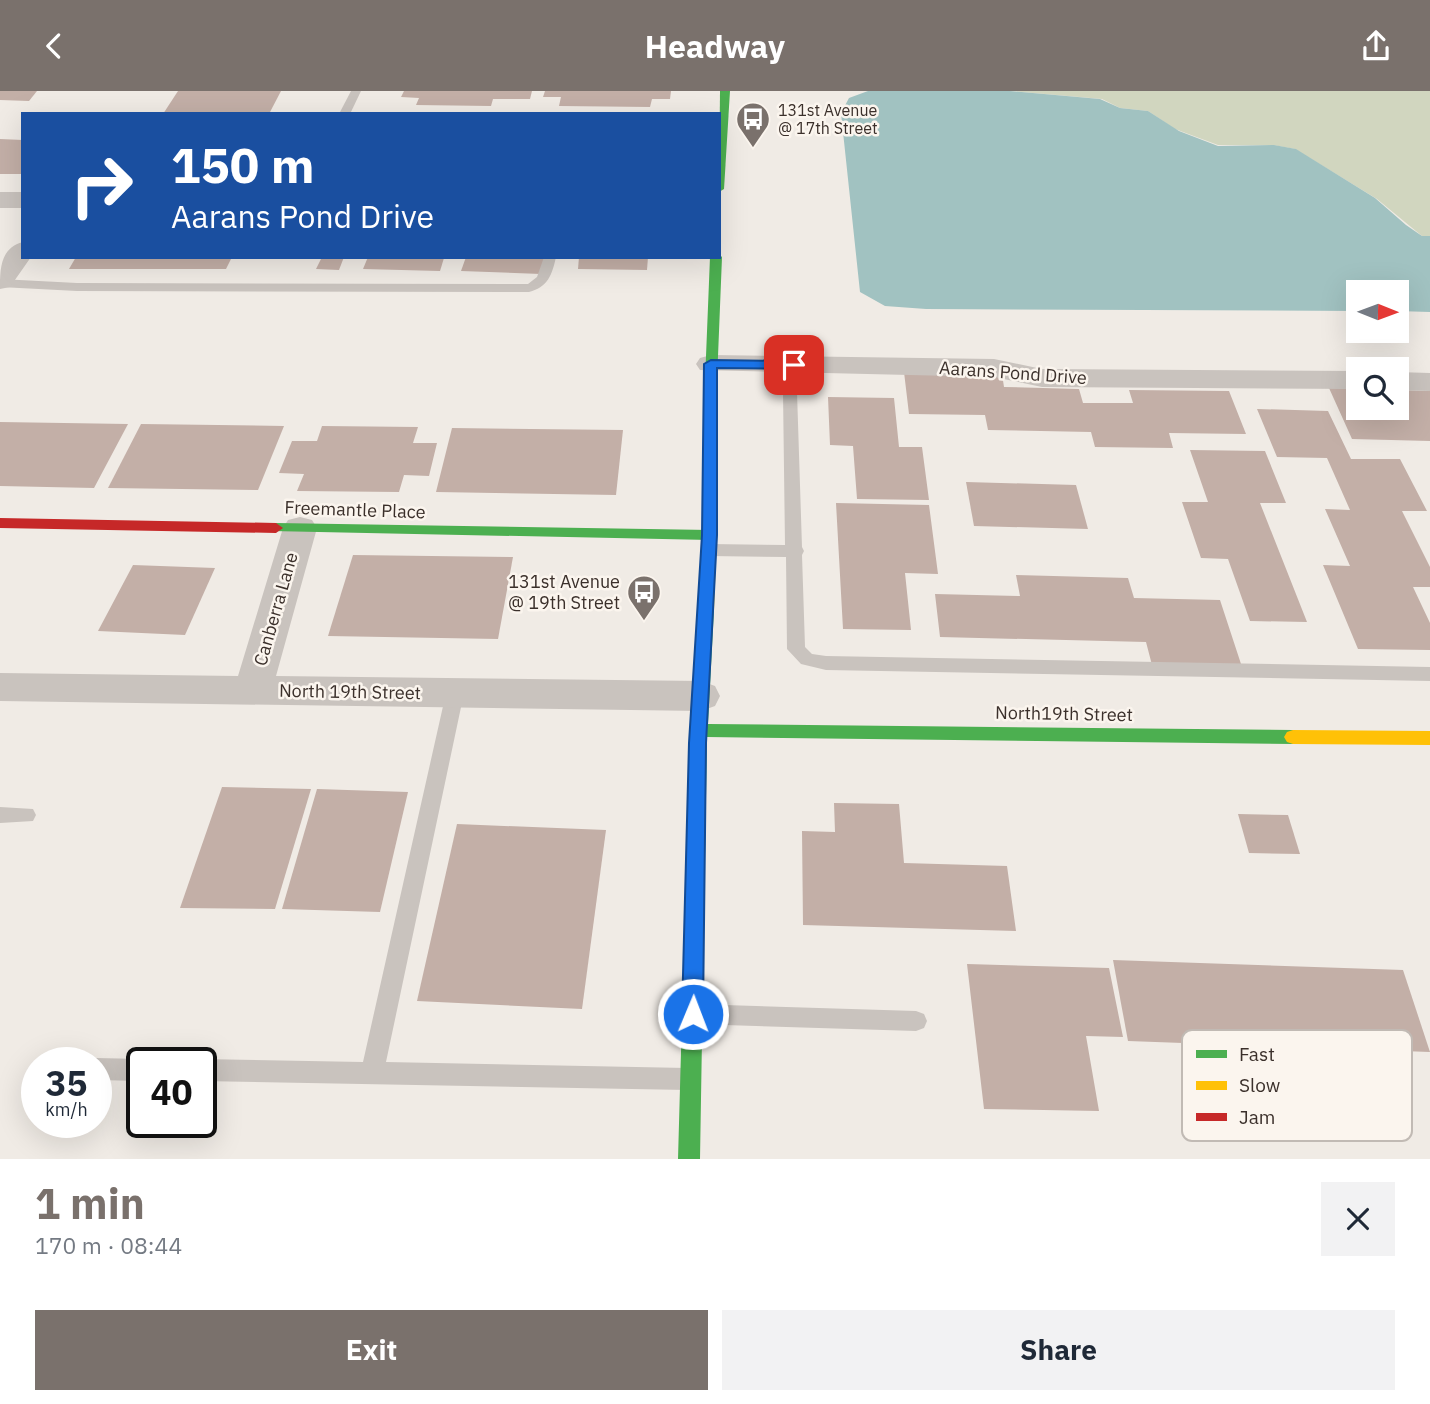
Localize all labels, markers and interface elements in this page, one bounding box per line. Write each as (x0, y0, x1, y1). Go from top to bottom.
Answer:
text: Headway (645, 25, 785, 67)
icon: back (35, 27, 73, 65)
icon: share (1357, 27, 1395, 65)
bus stop icon: 131st Avenue @ 17th Street (734, 100, 772, 149)
place label: 131st Avenue @ 17th Street (778, 100, 878, 138)
text: 150 m (171, 133, 315, 196)
icon: right (56, 140, 147, 231)
text: Aarans Pond Drive (171, 195, 434, 237)
north arrow (1346, 280, 1409, 343)
map controls (1346, 280, 1409, 420)
pin (764, 335, 824, 395)
icon: arrive (775, 346, 813, 384)
street label: Aarans Pond Drive (938, 356, 1088, 389)
button: search (1346, 357, 1409, 420)
street label: Freemantle Place (284, 496, 426, 523)
street label: Canberra Lane (248, 549, 303, 668)
place label: 131st Avenue @ 19th Street (508, 570, 620, 614)
bus stop icon: 131st Avenue @ 19th Street (625, 573, 663, 622)
street label: North 19th Street (279, 679, 421, 704)
street label: North19th Street (995, 701, 1133, 726)
position arrow (656, 977, 730, 1051)
legend (1182, 1030, 1412, 1141)
text: Fast (1239, 1042, 1275, 1066)
speed limit sign: 40 (126, 1047, 217, 1138)
text: 35 (45, 1060, 88, 1106)
text: Slow (1239, 1073, 1280, 1097)
text: km/h (45, 1098, 88, 1121)
text: Jam (1239, 1105, 1275, 1129)
text: 1 min (35, 1176, 145, 1231)
button: close (1321, 1182, 1395, 1256)
text: 170 m · 08:44 (35, 1230, 182, 1260)
button: Exit (35, 1310, 708, 1390)
button: Share (722, 1310, 1395, 1390)

